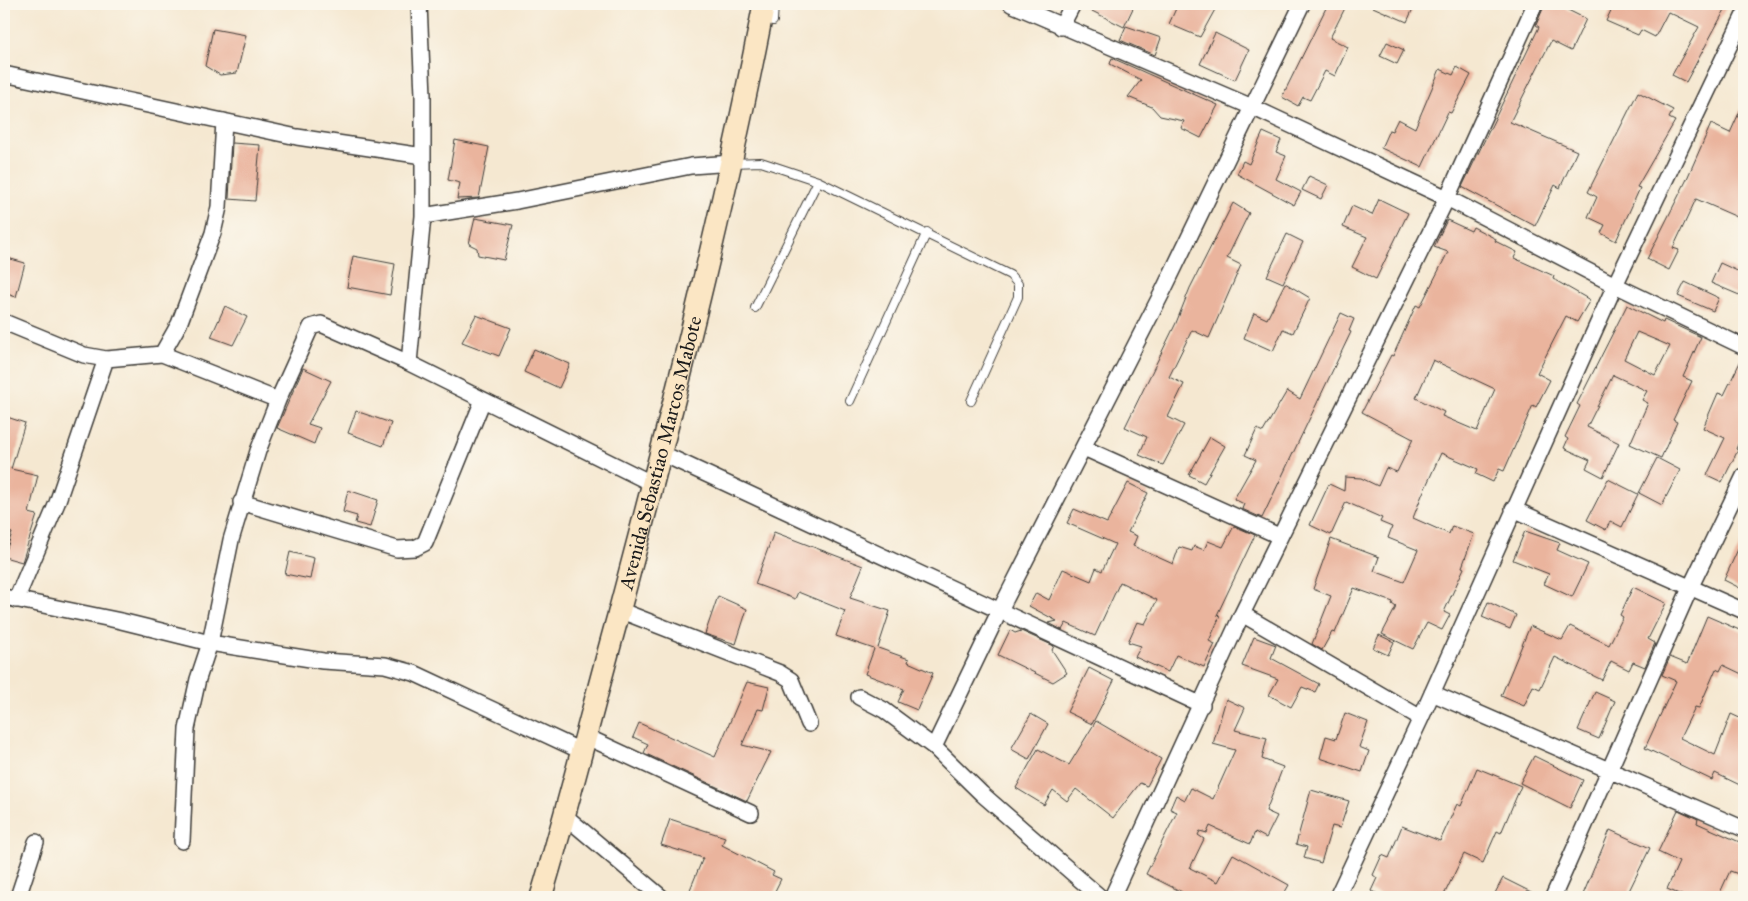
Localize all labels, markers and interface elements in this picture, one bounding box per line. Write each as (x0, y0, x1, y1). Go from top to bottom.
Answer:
street label: Avenida Sebastiao Marcos Mabote (613, 313, 707, 593)

